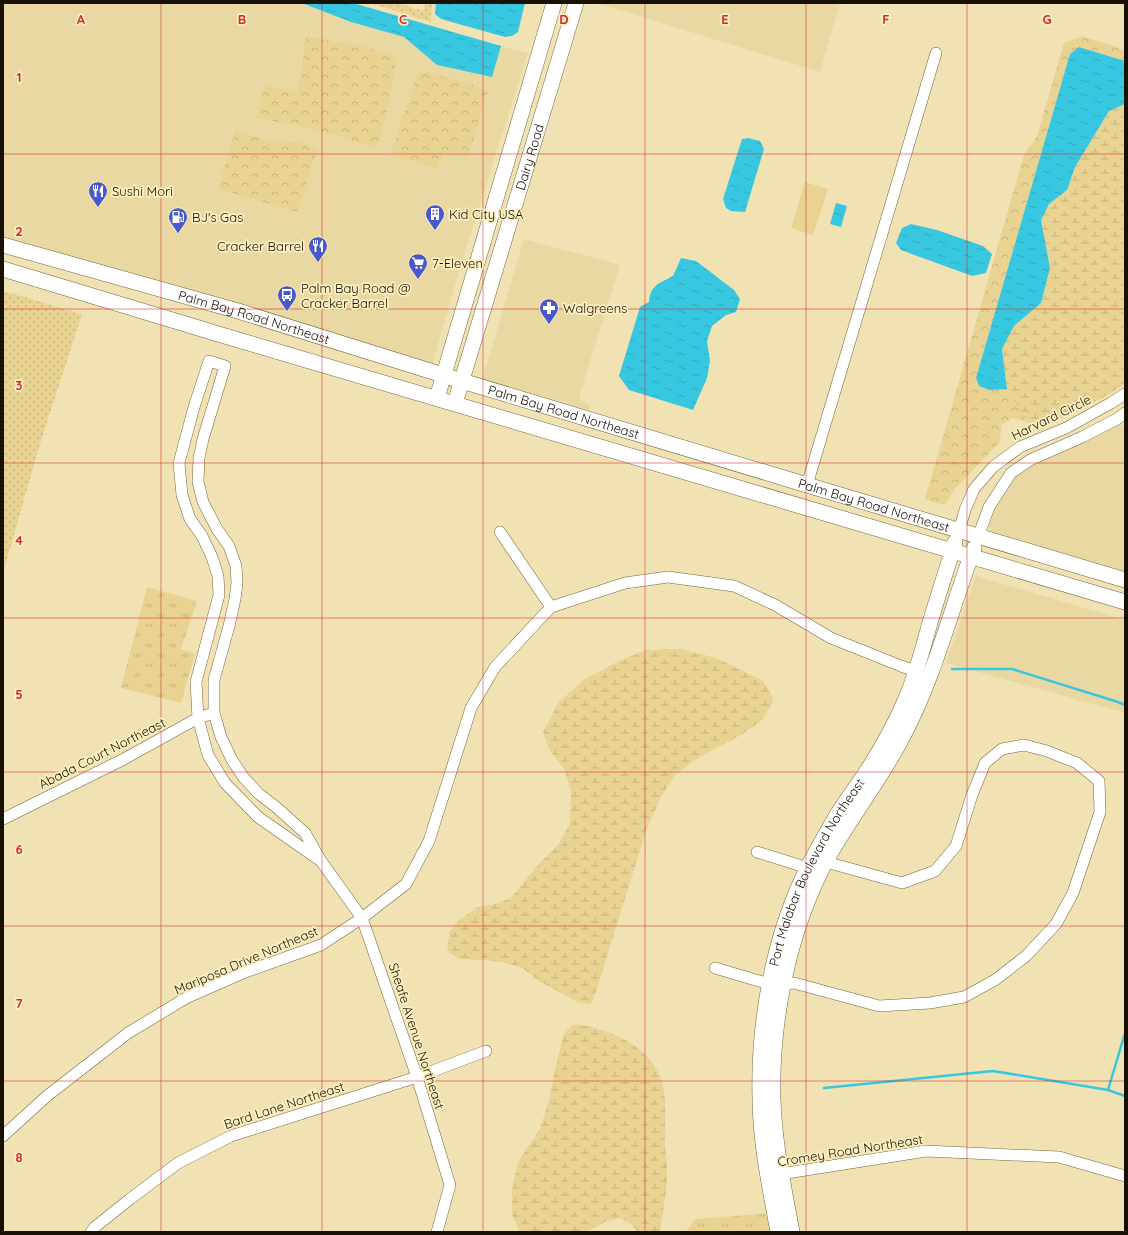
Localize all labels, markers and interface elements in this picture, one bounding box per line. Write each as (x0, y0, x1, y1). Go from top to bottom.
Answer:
text: A (77, 11, 86, 27)
text: B (238, 11, 246, 27)
text: C (399, 11, 407, 27)
text: D (559, 11, 569, 27)
text: E (721, 11, 729, 27)
text: F (882, 11, 890, 27)
text: G (1042, 11, 1052, 27)
text: 1 (16, 69, 22, 85)
street label: Dairy Road (512, 122, 547, 192)
restaurant icon: Sushi Mori (87, 180, 109, 208)
place label: Sushi Mori (112, 183, 173, 199)
building icon: Kid City USA (424, 203, 446, 231)
fuel station icon: BJ's Gas (167, 206, 189, 234)
place label: Kid City USA (449, 206, 524, 222)
place label: BJ's Gas (192, 209, 243, 225)
text: 2 (15, 223, 23, 239)
restaurant icon: Cracker Barrel (307, 235, 329, 263)
place label: Cracker Barrel (217, 238, 304, 254)
supermarket icon: 7-Eleven (407, 252, 429, 280)
place label: 7-Eleven (432, 255, 483, 271)
place label: Palm Bay Road @ Cracker Barrel (301, 280, 411, 311)
bus stop icon: Palm Bay Road @ Cracker Barrel (276, 284, 298, 312)
street label: Palm Bay Road Northeast (176, 287, 332, 347)
pharmacy icon: Walgreens (538, 297, 560, 325)
place label: Walgreens (563, 300, 627, 316)
text: 3 (16, 377, 23, 393)
street label: Palm Bay Road Northeast (486, 381, 641, 442)
street label: Harvard Circle (1009, 391, 1093, 443)
street label: Palm Bay Road Northeast (796, 475, 952, 535)
text: 4 (15, 532, 23, 548)
text: 5 (15, 686, 23, 702)
street label: Abada Court Northeast (36, 714, 168, 792)
street label: Port Malabar Boulevard Northeast (765, 775, 868, 968)
text: 6 (15, 841, 23, 857)
street label: Mariposa Drive Northeast (172, 922, 320, 998)
street label: Sheafe Avenue Northeast (386, 961, 448, 1111)
text: 7 (15, 995, 23, 1011)
street label: Bard Lane Northeast (222, 1078, 346, 1132)
street label: Cromey Road Northeast (776, 1131, 924, 1169)
text: 8 (15, 1149, 23, 1165)

